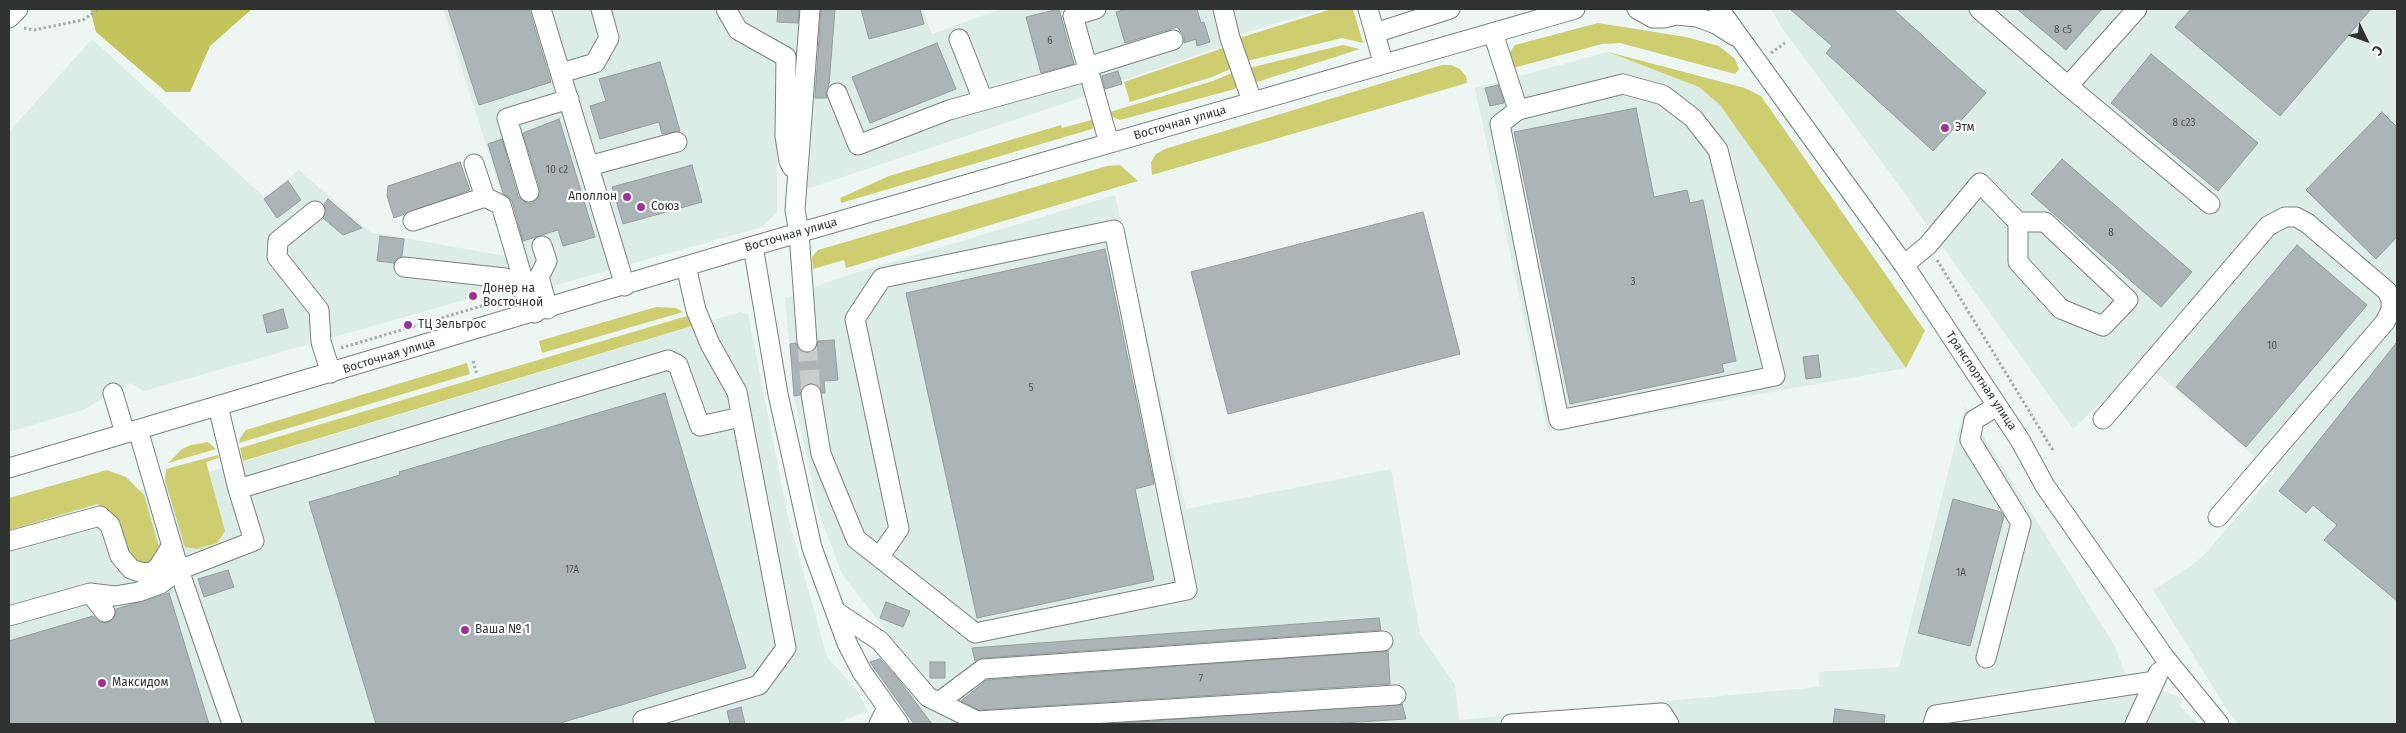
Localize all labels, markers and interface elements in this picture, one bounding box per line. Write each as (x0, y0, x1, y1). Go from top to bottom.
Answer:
north arrow (2341, 15, 2391, 65)
house number: 8 с5 (2054, 24, 2072, 36)
house number: 6 (1047, 35, 1053, 47)
text: С (2369, 42, 2387, 59)
street label: Восточная улица (1132, 103, 1228, 143)
house number: 8 с23 (2173, 117, 2195, 129)
place label: Этм (1955, 121, 1975, 135)
marker: Этм (1939, 122, 1951, 134)
house number: 10 с2 (546, 164, 568, 176)
place label: Аполлон (568, 190, 617, 204)
marker: Аполлон (621, 191, 633, 203)
place label: Союз (651, 200, 680, 214)
marker: Союз (635, 201, 647, 213)
street label: Восточная улица (743, 215, 839, 255)
house number: 8 (2108, 227, 2114, 239)
house number: 3 (1631, 276, 1635, 288)
place label: Донер на Восточной (483, 282, 543, 310)
marker: Донер на Восточной (467, 290, 479, 302)
place label: ТЦ Зельгрос (418, 318, 486, 332)
marker: ТЦ Зельгрос (402, 319, 414, 331)
street label: Транспортная улица (1943, 329, 2019, 433)
street label: Восточная улица (341, 335, 437, 377)
house number: 10 (2267, 340, 2277, 352)
house number: 5 (1028, 382, 1034, 394)
house number: 17А (565, 564, 579, 576)
house number: 1А (1956, 567, 1966, 579)
place label: Ваша № 1 (475, 623, 530, 637)
marker: Ваша № 1 (459, 624, 471, 636)
house number: 7 (1199, 673, 1203, 685)
place label: Максидом (112, 676, 169, 690)
marker: Максидом (96, 677, 108, 689)

